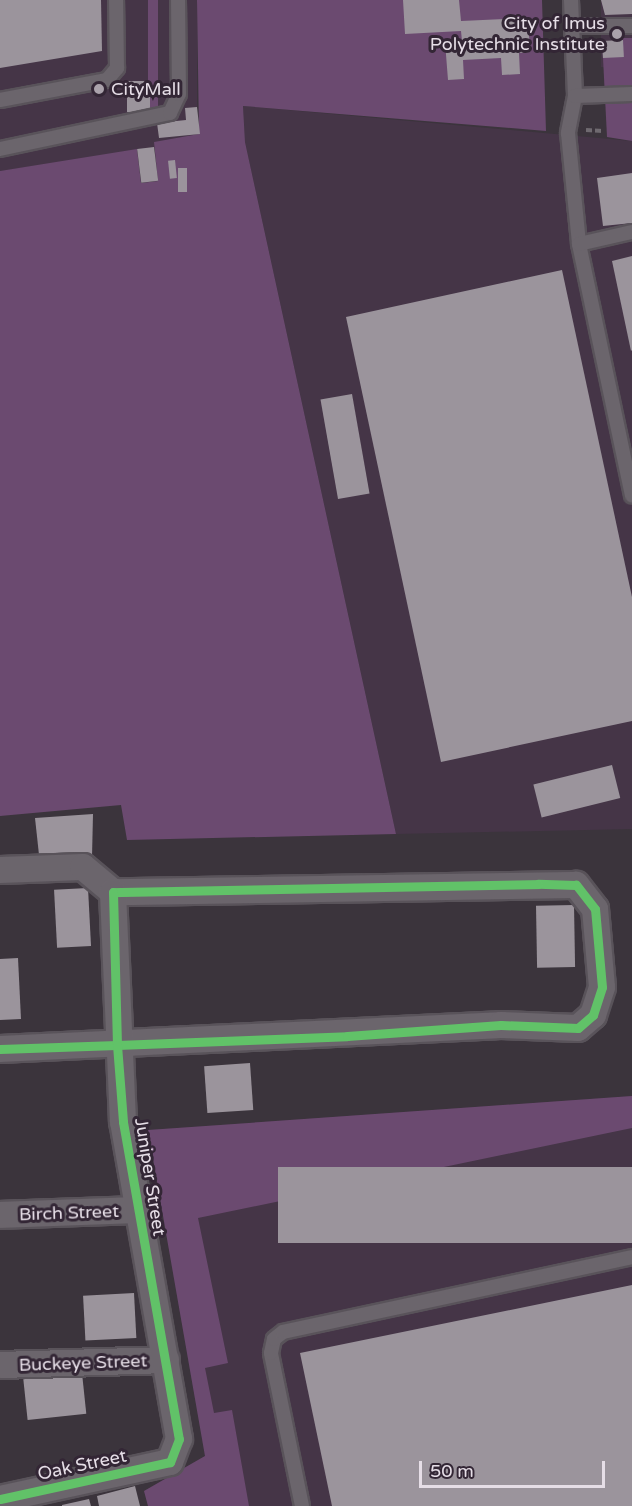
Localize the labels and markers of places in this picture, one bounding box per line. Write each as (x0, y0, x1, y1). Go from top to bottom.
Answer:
place label: City of Imus Polytechnic Institute (430, 13, 605, 56)
marker: City of Imus Polytechnic Institute (610, 27, 624, 41)
place label: CityMall (111, 78, 181, 100)
marker: CityMall (92, 82, 106, 96)

